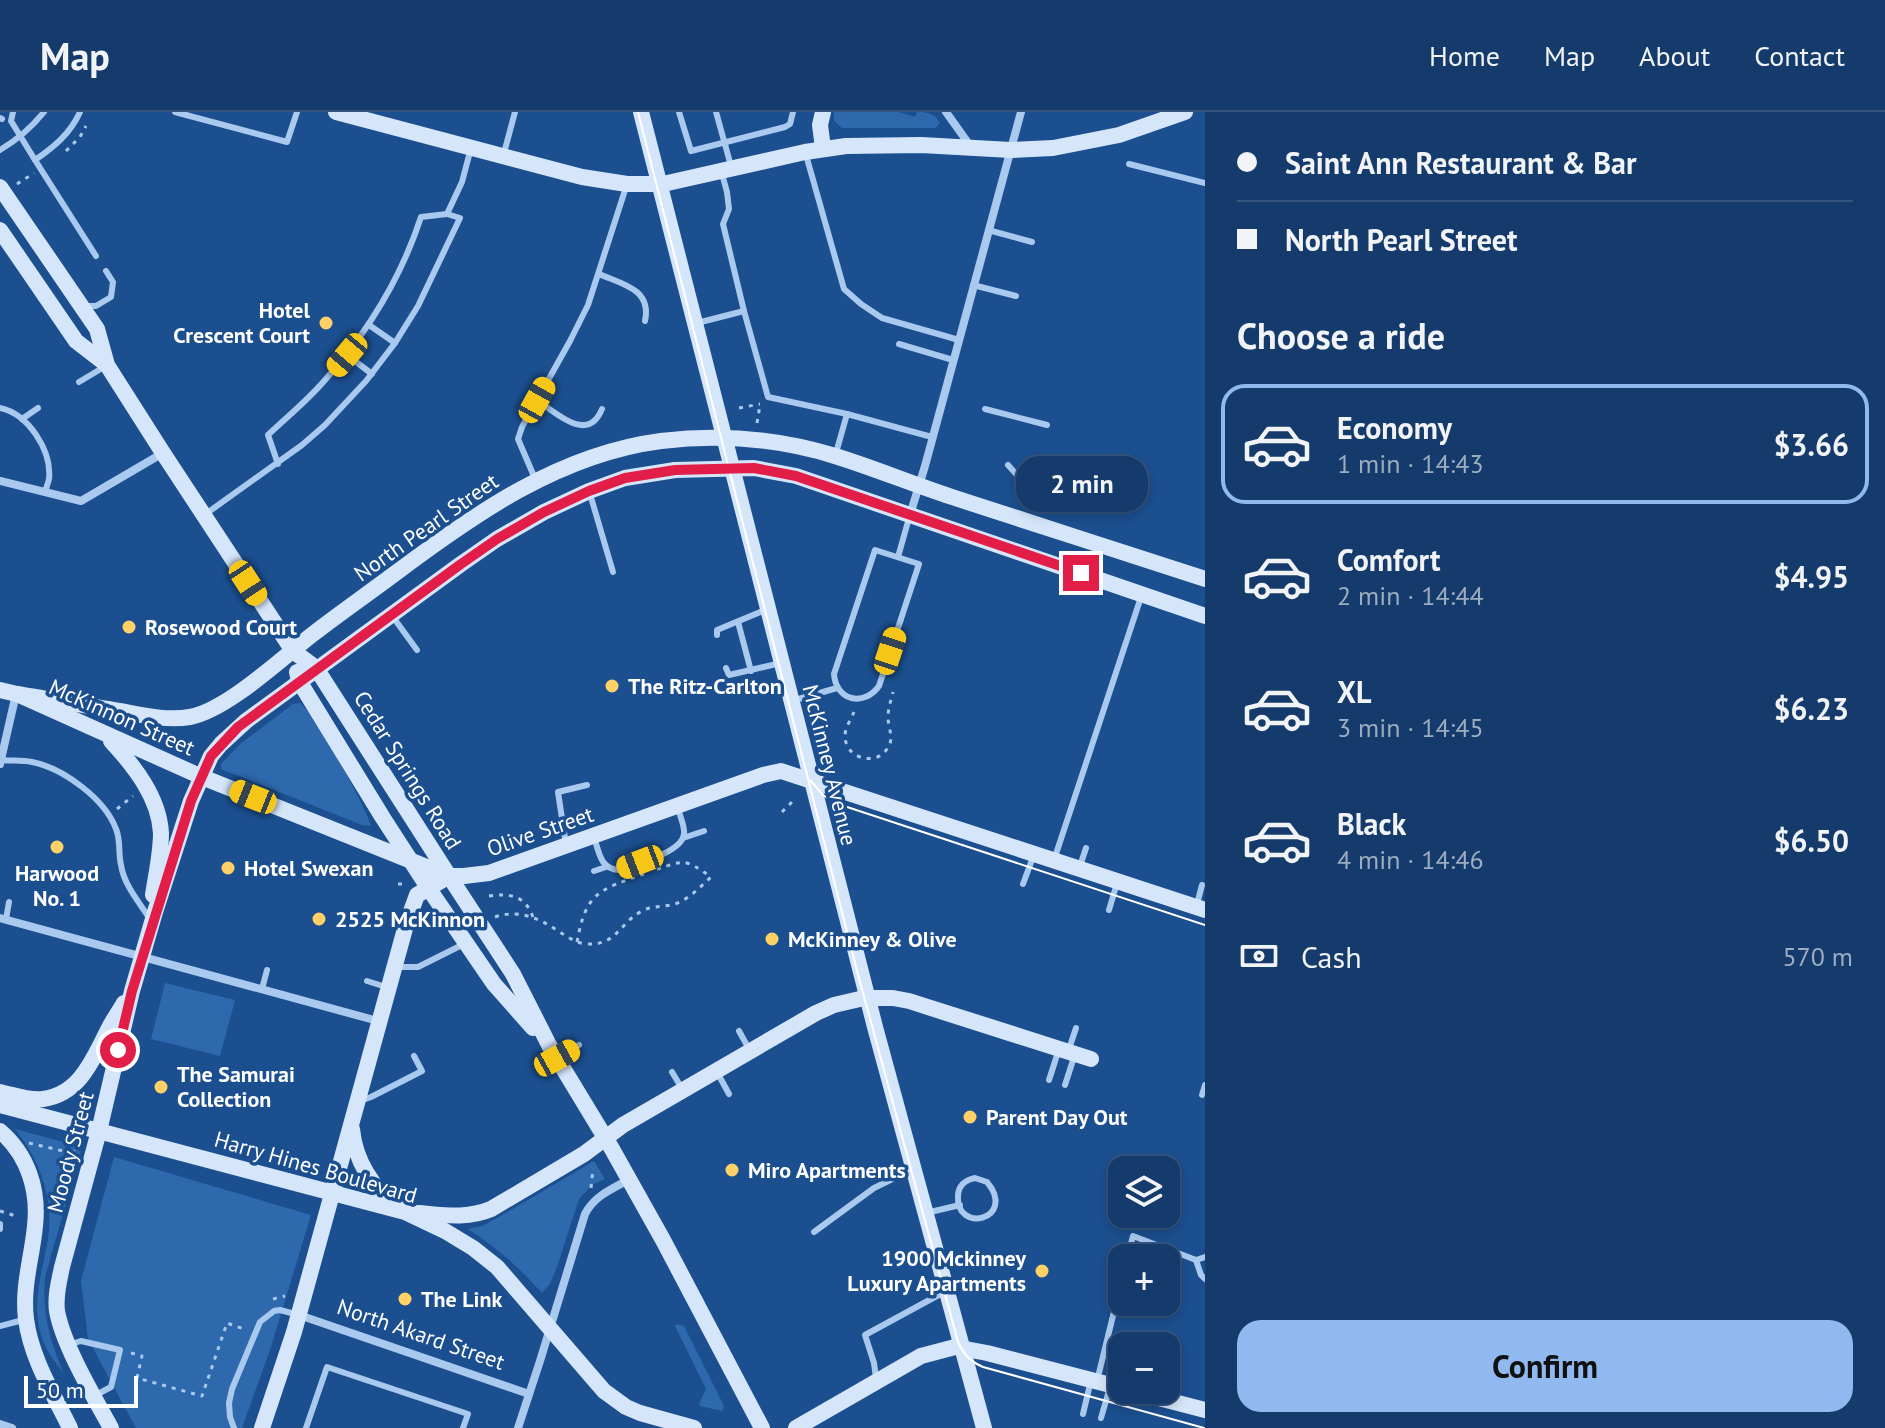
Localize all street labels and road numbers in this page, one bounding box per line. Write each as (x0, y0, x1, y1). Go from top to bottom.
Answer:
street label: North Pearl Street (348, 467, 504, 587)
street label: McKinnon Street (45, 672, 200, 762)
street label: McKinney Avenue (796, 682, 864, 848)
street label: Cedar Springs Road (348, 686, 468, 854)
street label: Olive Street (483, 800, 598, 862)
street label: Moody Street (40, 1088, 100, 1216)
street label: Harry Hines Boulevard (211, 1125, 421, 1209)
street label: North Akard Street (334, 1292, 509, 1376)

